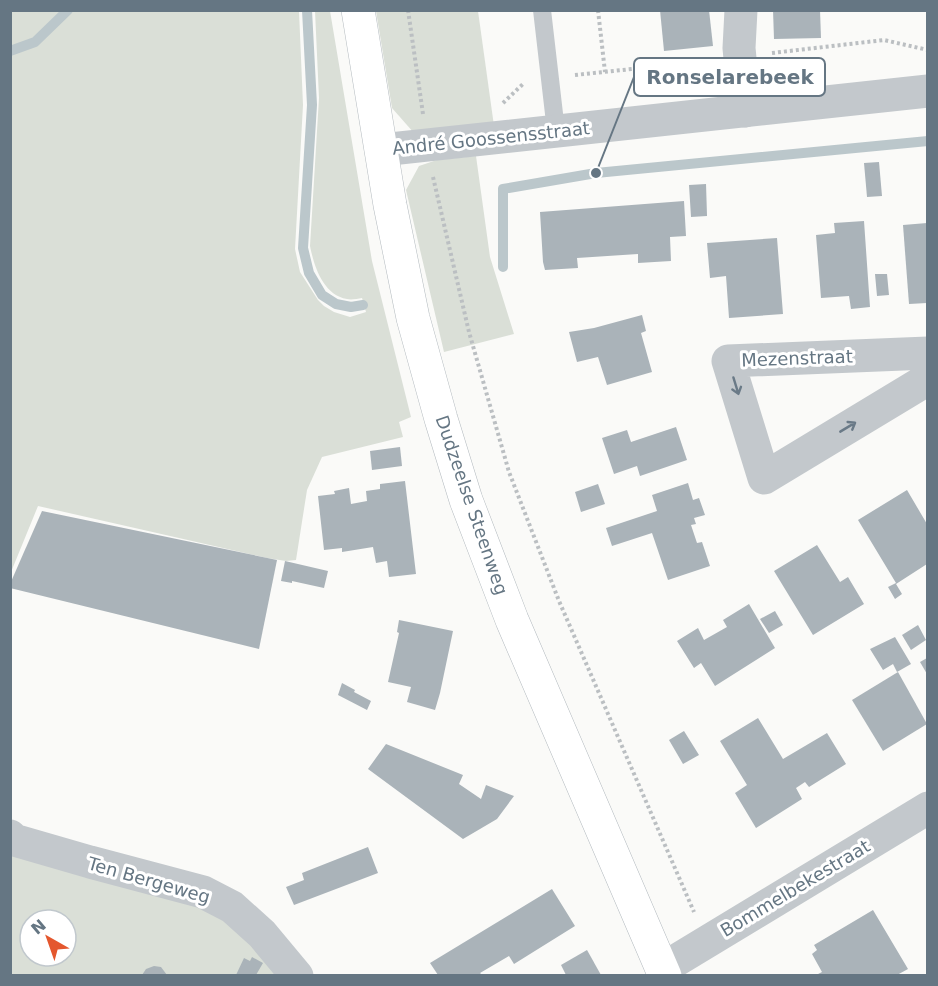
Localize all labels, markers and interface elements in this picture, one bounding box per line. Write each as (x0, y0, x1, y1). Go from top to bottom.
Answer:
callout: Ronselarebeek (634, 58, 825, 96)
text: Ronselarebeek (646, 65, 814, 89)
street label: André Goossensstraat (391, 117, 591, 159)
street label: Mezenstraat (741, 346, 853, 370)
one-way arrow (731, 376, 742, 395)
street label: Dudzeelse Steenweg (431, 412, 513, 598)
one-way arrow (839, 420, 856, 432)
street label: Bommelbekestraat (716, 835, 874, 941)
street label: Ten Bergeweg (84, 852, 213, 908)
north arrow (18, 908, 78, 968)
text: N (27, 915, 50, 938)

